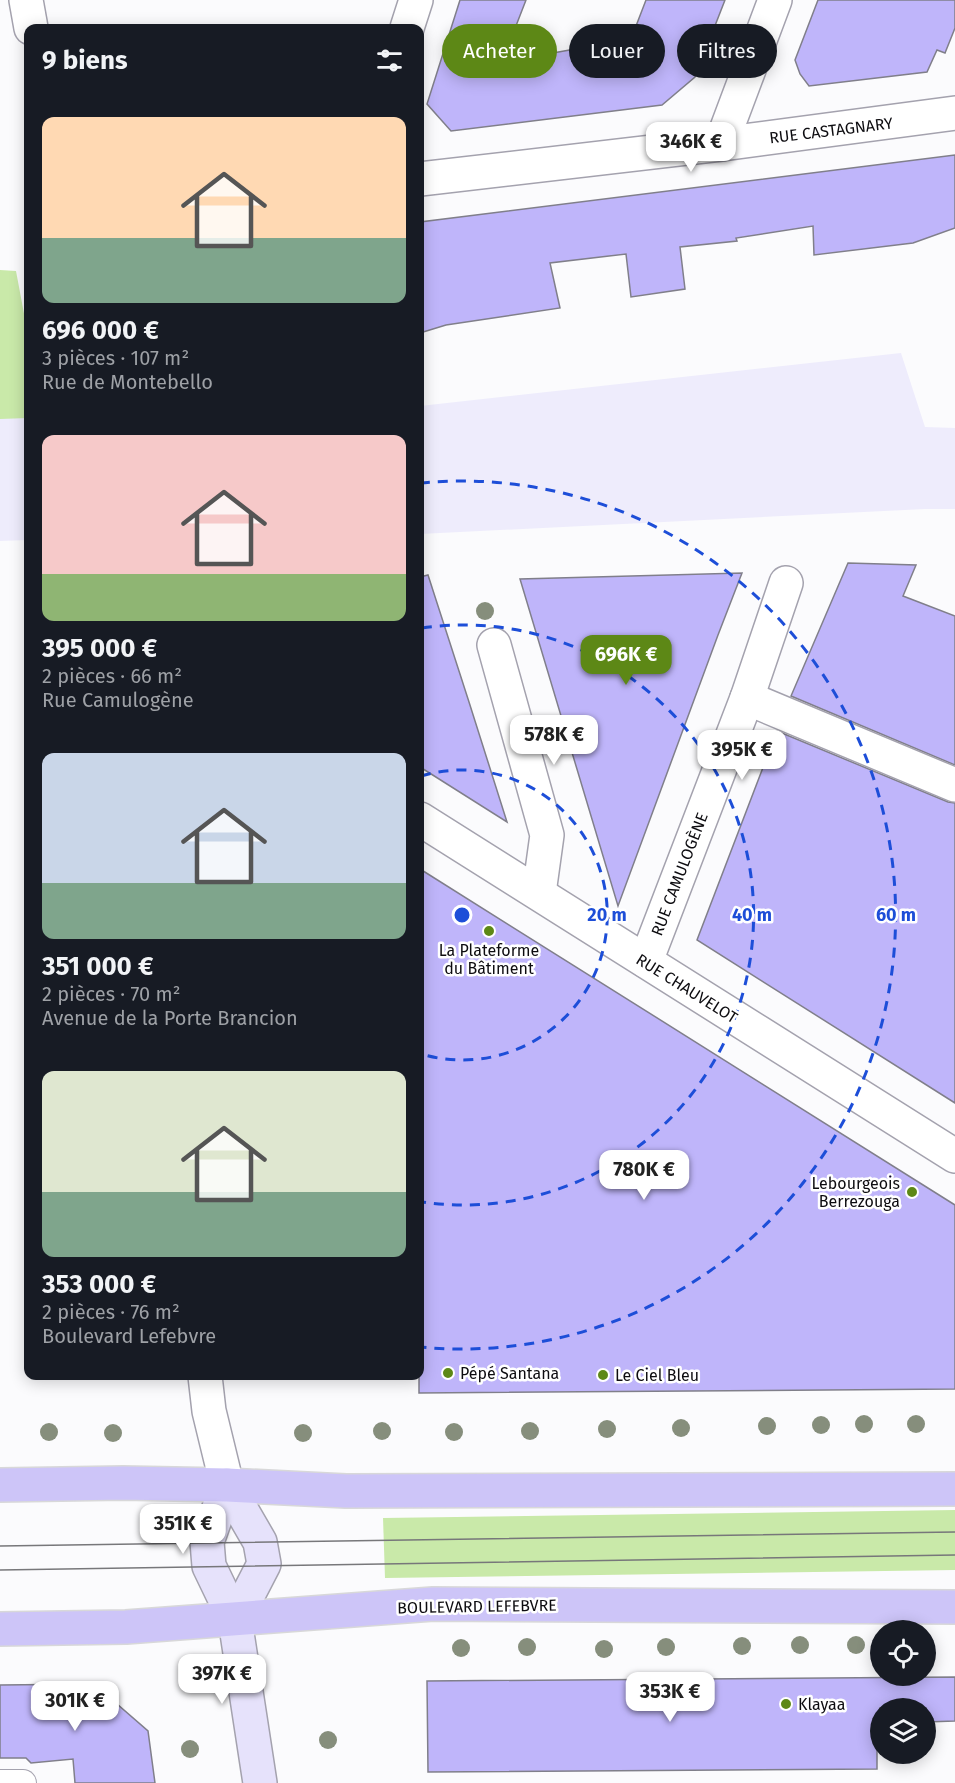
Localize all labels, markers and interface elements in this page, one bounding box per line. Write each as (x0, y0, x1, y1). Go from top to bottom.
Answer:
chip: Acheter (442, 24, 557, 78)
chip: Louer (569, 24, 665, 78)
chip: Filtres (677, 24, 777, 78)
icon: filters (373, 44, 406, 77)
text: 9 biens (42, 45, 128, 76)
street label: RUE CASTAGNARY (768, 113, 894, 147)
pin: 346K € (642, 122, 740, 173)
text: 346K € (660, 129, 722, 153)
icon: home (170, 156, 278, 264)
text: 696 000 € (42, 315, 159, 346)
text: 3 pièces · 107 m² (42, 346, 189, 370)
text: Rue de Montebello (42, 370, 213, 394)
icon: home (170, 474, 278, 582)
text: 395 000 € (42, 633, 157, 664)
pin: 696K € (577, 635, 675, 686)
text: 696K € (595, 642, 657, 666)
text: 2 pièces · 66 m² (42, 664, 182, 688)
text: Rue Camulogène (42, 688, 194, 712)
pin: 578K € (505, 715, 603, 766)
text: 578K € (524, 722, 584, 746)
pin: 395K € (693, 730, 791, 781)
text: 395K € (711, 737, 773, 761)
icon: home (170, 792, 278, 900)
street label: RUE CAMULOGÈNE (646, 809, 712, 939)
text: 20 m (587, 904, 627, 926)
text: 40 m (732, 904, 772, 926)
text: 60 m (876, 904, 916, 926)
centre of rings (452, 905, 472, 925)
marker: La Plateforme du Bâtiment (482, 924, 496, 938)
place label: La Plateforme du Bâtiment (439, 941, 539, 978)
street label: RUE CHAUVELOT (633, 950, 742, 1028)
text: 351 000 € (42, 951, 153, 982)
text: 2 pièces · 70 m² (42, 982, 181, 1006)
text: Avenue de la Porte Brancion (42, 1006, 298, 1030)
icon: home (170, 1110, 278, 1218)
pin: 780K € (595, 1150, 693, 1201)
text: 780K € (613, 1157, 675, 1181)
place label: Lebourgeois Berrezouga (812, 1174, 900, 1211)
marker: Lebourgeois Berrezouga (905, 1185, 919, 1199)
text: 353 000 € (42, 1269, 156, 1300)
text: 2 pièces · 76 m² (42, 1300, 180, 1324)
text: Boulevard Lefebvre (42, 1324, 216, 1348)
place label: Pépé Santana (460, 1364, 559, 1383)
marker: Pépé Santana (441, 1366, 455, 1380)
place label: Le Ciel Bleu (615, 1366, 699, 1385)
marker: Le Ciel Bleu (596, 1368, 610, 1382)
pin: 351K € (134, 1504, 232, 1555)
text: 351K € (154, 1511, 212, 1535)
street label: BOULEVARD LEFEBVRE (397, 1596, 557, 1617)
map controls (870, 1620, 936, 1764)
button: locate (870, 1620, 936, 1686)
pin: 397K € (173, 1654, 271, 1705)
text: 397K € (192, 1661, 252, 1685)
pin: 353K € (621, 1672, 719, 1723)
text: 353K € (640, 1679, 700, 1703)
pin: 301K € (26, 1681, 124, 1732)
text: 301K € (45, 1688, 105, 1712)
place label: Klayaa (798, 1695, 845, 1714)
marker: Klayaa (779, 1697, 793, 1711)
button: layers (870, 1698, 936, 1764)

